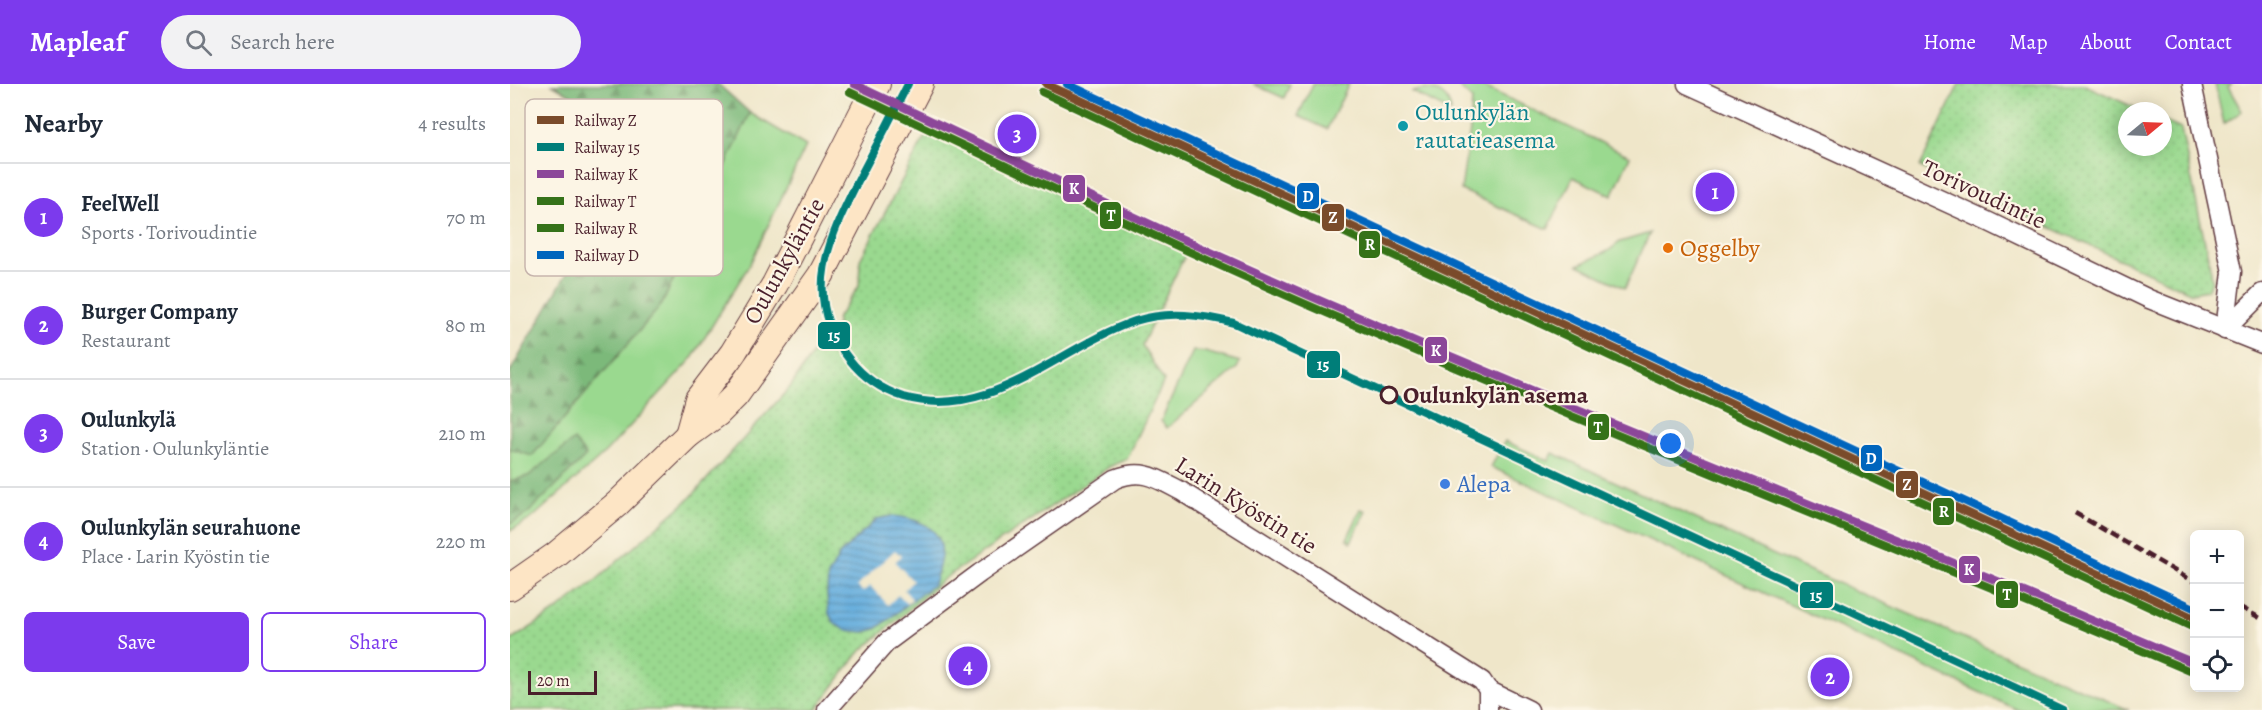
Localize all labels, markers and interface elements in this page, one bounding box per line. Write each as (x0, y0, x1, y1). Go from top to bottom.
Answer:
search box (161, 15, 581, 69)
text: Mapleaf (30, 23, 125, 61)
icon: search (182, 26, 215, 59)
text: Search here (230, 27, 335, 57)
text: Home (1923, 28, 1976, 56)
text: Map (2009, 28, 2047, 56)
text: About (2080, 28, 2132, 56)
text: Contact (2165, 28, 2232, 56)
place label: Oulunkylän rautatieasema (1415, 96, 1556, 156)
legend (525, 99, 723, 276)
north arrow (2118, 102, 2172, 156)
text: Nearby (24, 106, 103, 141)
text: 4 results (418, 110, 486, 137)
text: Railway Z (574, 110, 637, 132)
pin: 3 (998, 112, 1036, 156)
marker: Oulunkylän rautatieasema (1396, 119, 1410, 133)
text: Railway 15 (574, 137, 640, 159)
street label: Torivoudintie (1917, 151, 2051, 237)
text: Railway K (574, 164, 638, 186)
pin: 1 (1696, 170, 1734, 214)
line badge: K (1062, 174, 1086, 203)
text: K (1069, 178, 1080, 200)
line badge: D (1296, 182, 1320, 210)
text: D (1302, 186, 1314, 208)
text: FeelWell (81, 189, 159, 219)
text: Railway T (574, 191, 637, 213)
street label: Oulunkyläntie (736, 192, 832, 330)
line badge: T (1099, 201, 1122, 230)
line badge: Z (1321, 203, 1345, 232)
text: 1 (40, 204, 47, 231)
text: 70 m (446, 204, 486, 231)
text: T (1106, 205, 1116, 227)
text: Z (1328, 207, 1338, 229)
text: Railway R (574, 218, 638, 240)
text: Sports · Torivoudintie (81, 219, 257, 246)
line badge: R (1358, 230, 1381, 259)
place label: Oggelby (1680, 232, 1760, 264)
text: R (1365, 234, 1376, 256)
marker: Oggelby (1661, 241, 1675, 255)
text: Railway D (574, 245, 639, 267)
text: Burger Company (81, 297, 238, 327)
text: 2 (39, 312, 48, 339)
text: 80 m (445, 312, 486, 339)
line badge: 15 (817, 321, 851, 350)
text: 15 (828, 325, 840, 347)
text: Restaurant (81, 327, 171, 354)
line badge: K (1424, 336, 1448, 364)
text: K (1431, 340, 1442, 362)
line badge: 15 (1306, 350, 1341, 379)
text: 15 (1317, 354, 1329, 376)
place label: Oulunkylän asema (1403, 379, 1589, 411)
marker: Oulunkylän asema (1380, 386, 1398, 404)
text: Oulunkylä (81, 405, 176, 435)
line badge: T (1587, 413, 1610, 441)
text: T (1593, 417, 1603, 439)
text: 3 (39, 420, 48, 447)
text: 210 m (438, 420, 486, 447)
your location (1656, 429, 1685, 458)
text: Station · Oulunkyläntie (81, 435, 269, 462)
line badge: D (1860, 444, 1883, 472)
text: D (1865, 448, 1877, 470)
street label: Larin Kyöstin tie (1169, 449, 1323, 561)
place label: Alepa (1456, 468, 1512, 500)
line badge: Z (1895, 470, 1919, 499)
text: Z (1902, 474, 1912, 496)
marker: Alepa (1438, 477, 1452, 491)
line badge: R (1932, 497, 1955, 526)
text: R (1939, 501, 1950, 523)
text: Oulunkylän seurahuone (81, 513, 301, 543)
text: 4 (39, 528, 48, 555)
text: 220 m (436, 528, 486, 555)
map controls (2190, 530, 2244, 692)
button: + (2190, 530, 2244, 584)
text: Place · Larin Kyöstin tie (81, 543, 270, 570)
line badge: K (1958, 555, 1981, 584)
text: K (1964, 559, 1975, 581)
line badge: T (1995, 580, 2019, 609)
line badge: 15 (1799, 581, 1834, 609)
text: T (2002, 584, 2012, 606)
button: − (2190, 584, 2244, 638)
text: 15 (1810, 585, 1822, 607)
button: Save (24, 612, 249, 672)
button: Share (261, 612, 486, 672)
button: locate (2190, 638, 2244, 692)
pin: 4 (948, 644, 988, 688)
pin: 2 (1810, 654, 1850, 700)
scale bar (528, 668, 597, 696)
text: 20 m (537, 670, 570, 692)

